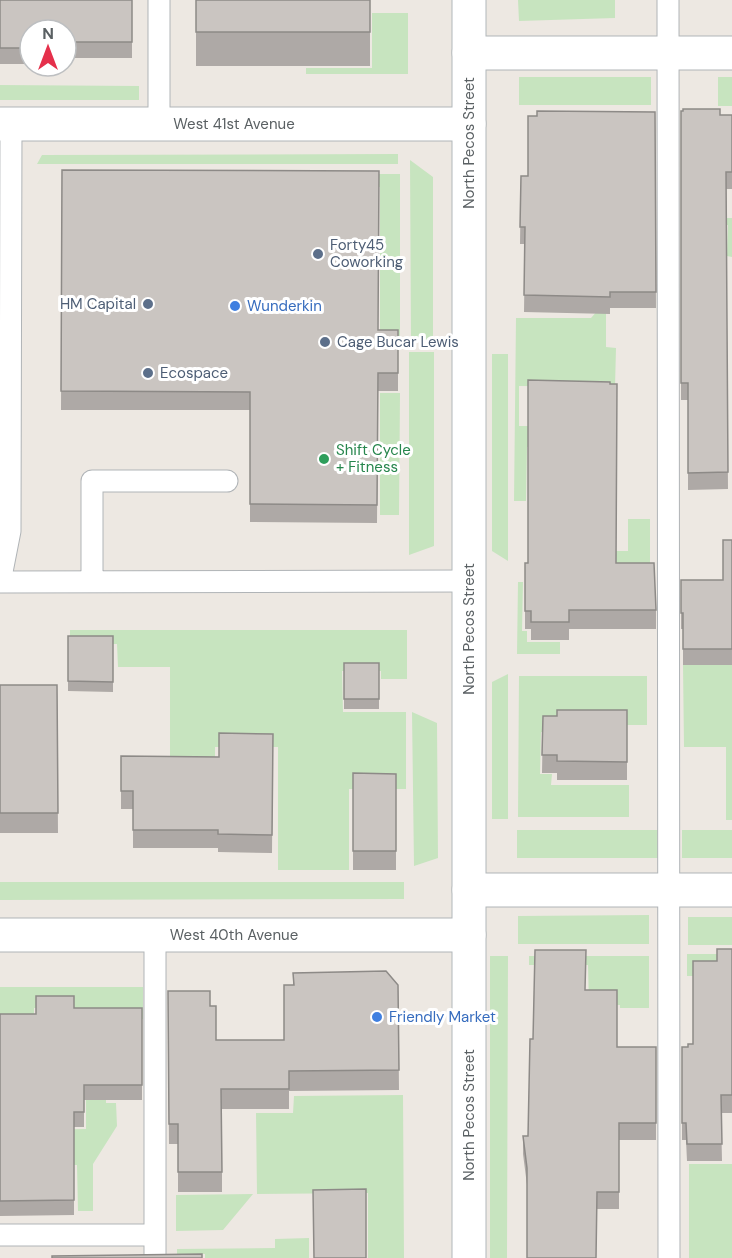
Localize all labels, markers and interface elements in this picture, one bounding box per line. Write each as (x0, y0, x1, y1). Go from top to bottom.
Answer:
north arrow (18, 18, 78, 78)
text: N (42, 23, 54, 44)
street label: North Pecos Street (459, 77, 479, 209)
street label: West 41st Avenue (173, 114, 295, 134)
place label: Forty45 Coworking (330, 235, 403, 272)
marker: Forty45 Coworking (311, 247, 325, 261)
place label: HM Capital (60, 294, 136, 314)
place label: Wunderkin (247, 296, 322, 316)
marker: HM Capital (141, 297, 155, 311)
marker: Wunderkin (228, 299, 242, 313)
place label: Cage Bucar Lewis (337, 332, 459, 352)
marker: Cage Bucar Lewis (318, 335, 332, 349)
place label: Ecospace (160, 363, 228, 383)
marker: Ecospace (141, 366, 155, 380)
place label: Shift Cycle + Fitness (336, 440, 411, 477)
marker: Shift Cycle + Fitness (317, 452, 331, 466)
street label: North Pecos Street (459, 563, 479, 695)
street label: West 40th Avenue (170, 925, 298, 945)
place label: Friendly Market (389, 1007, 496, 1027)
marker: Friendly Market (370, 1010, 384, 1024)
street label: North Pecos Street (459, 1049, 479, 1181)

